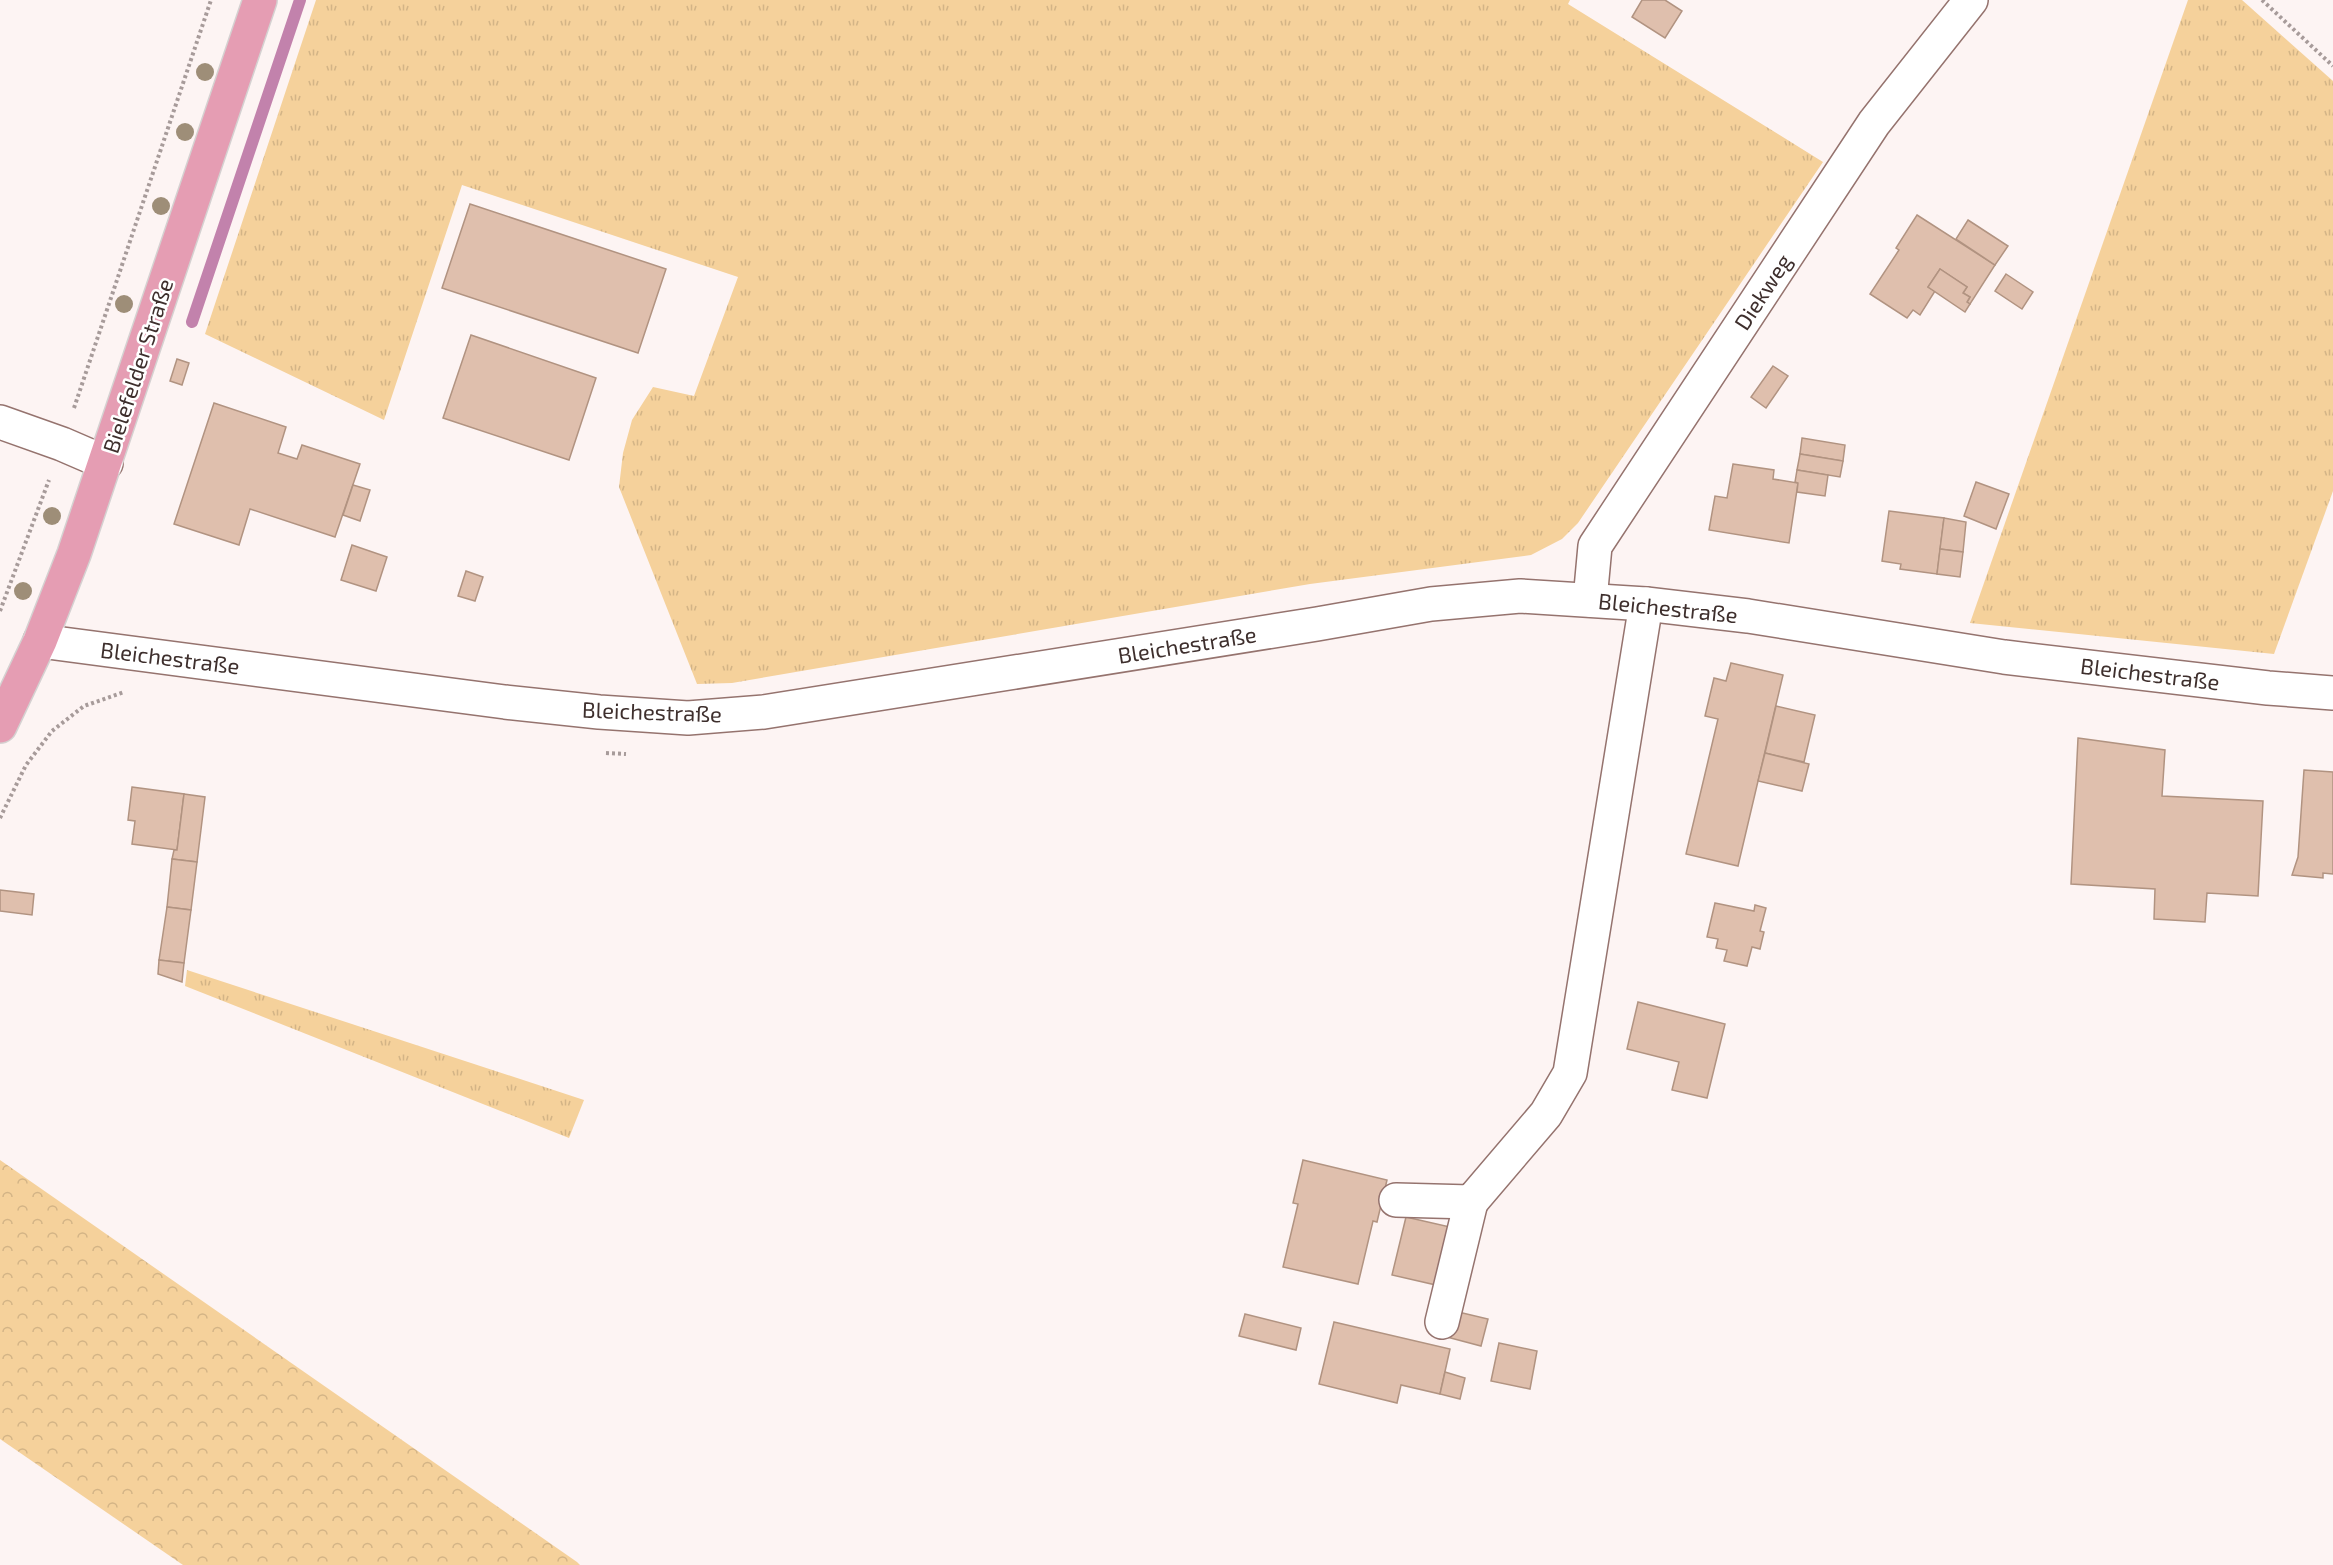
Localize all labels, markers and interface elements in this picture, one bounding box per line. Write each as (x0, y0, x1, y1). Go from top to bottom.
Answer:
street label: Diekweg (1728, 249, 1796, 334)
street label: Bielefelder Straße (97, 275, 177, 456)
street label: Bleichestraße (1597, 587, 1739, 627)
street label: Bleichestraße (1116, 620, 1258, 668)
street label: Bleichestraße (99, 636, 241, 678)
street label: Bleichestraße (2079, 652, 2221, 694)
street label: Bleichestraße (582, 696, 722, 726)

